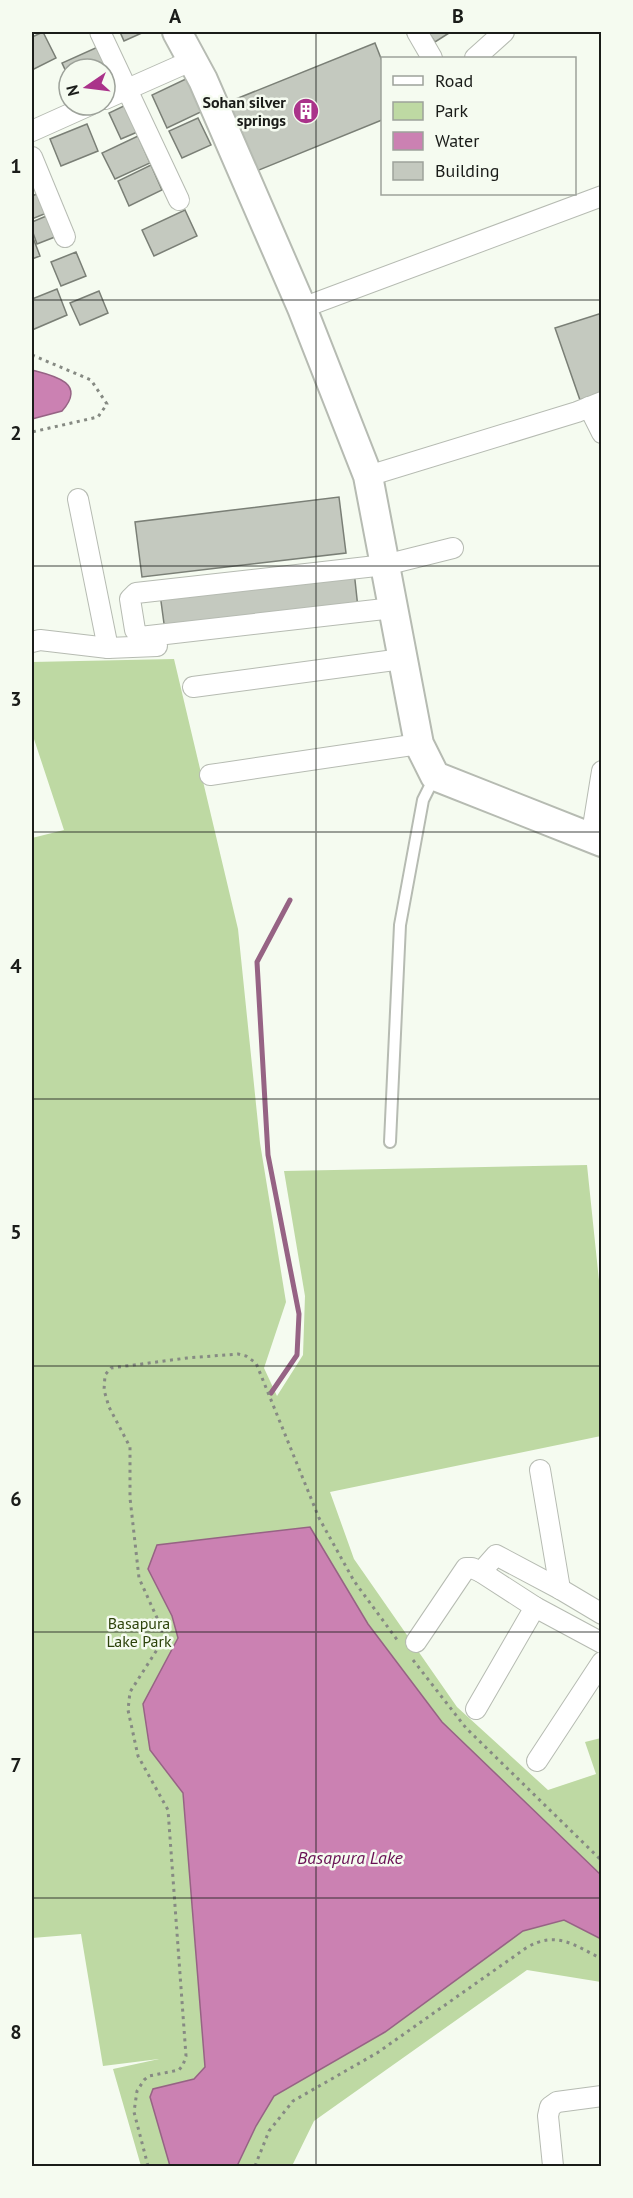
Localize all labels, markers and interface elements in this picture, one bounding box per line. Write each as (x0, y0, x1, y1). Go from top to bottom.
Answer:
text: A (169, 3, 182, 29)
text: B (452, 3, 464, 29)
north arrow (57, 57, 117, 117)
legend (381, 57, 576, 195)
text: Road (435, 69, 473, 92)
text: N (61, 83, 83, 98)
place label: Sohan silver springs (202, 92, 286, 130)
building icon: Sohan silver springs (291, 96, 321, 126)
text: Park (435, 99, 468, 122)
text: Water (435, 129, 479, 152)
text: 1 (10, 153, 22, 179)
text: Building (435, 159, 499, 182)
text: 2 (10, 420, 22, 446)
text: 3 (10, 686, 22, 712)
text: 4 (10, 953, 22, 979)
text: 5 (10, 1219, 22, 1245)
text: 6 (10, 1486, 22, 1512)
park label: Basapura Lake Park (106, 1613, 172, 1651)
text: 7 (10, 1752, 22, 1778)
water label: Basapura Lake (297, 1846, 403, 1869)
text: 8 (10, 2019, 22, 2045)

